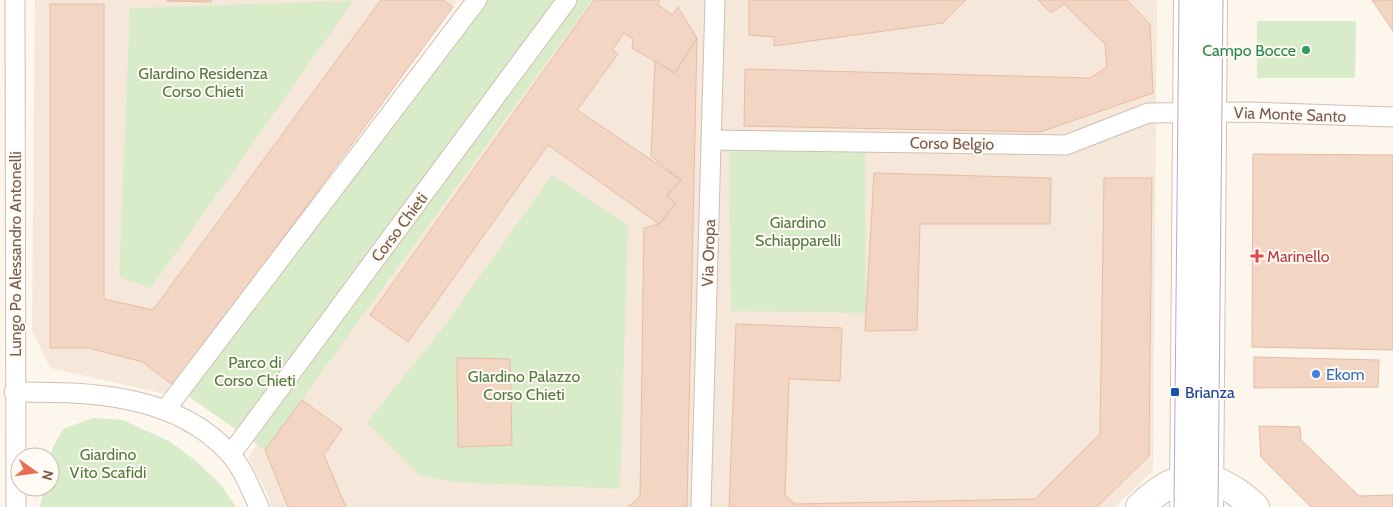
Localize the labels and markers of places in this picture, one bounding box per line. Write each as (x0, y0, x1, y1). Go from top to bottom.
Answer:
place label: Campo Bocce (1202, 41, 1296, 60)
marker: Campo Bocce (1300, 44, 1312, 56)
place label: Marinello (1267, 247, 1330, 266)
marker: Marinello (1251, 250, 1263, 262)
place label: Ekom (1326, 365, 1365, 384)
marker: Ekom (1310, 368, 1322, 380)
place label: Brianza (1185, 383, 1235, 402)
marker: Brianza (1169, 386, 1181, 398)

